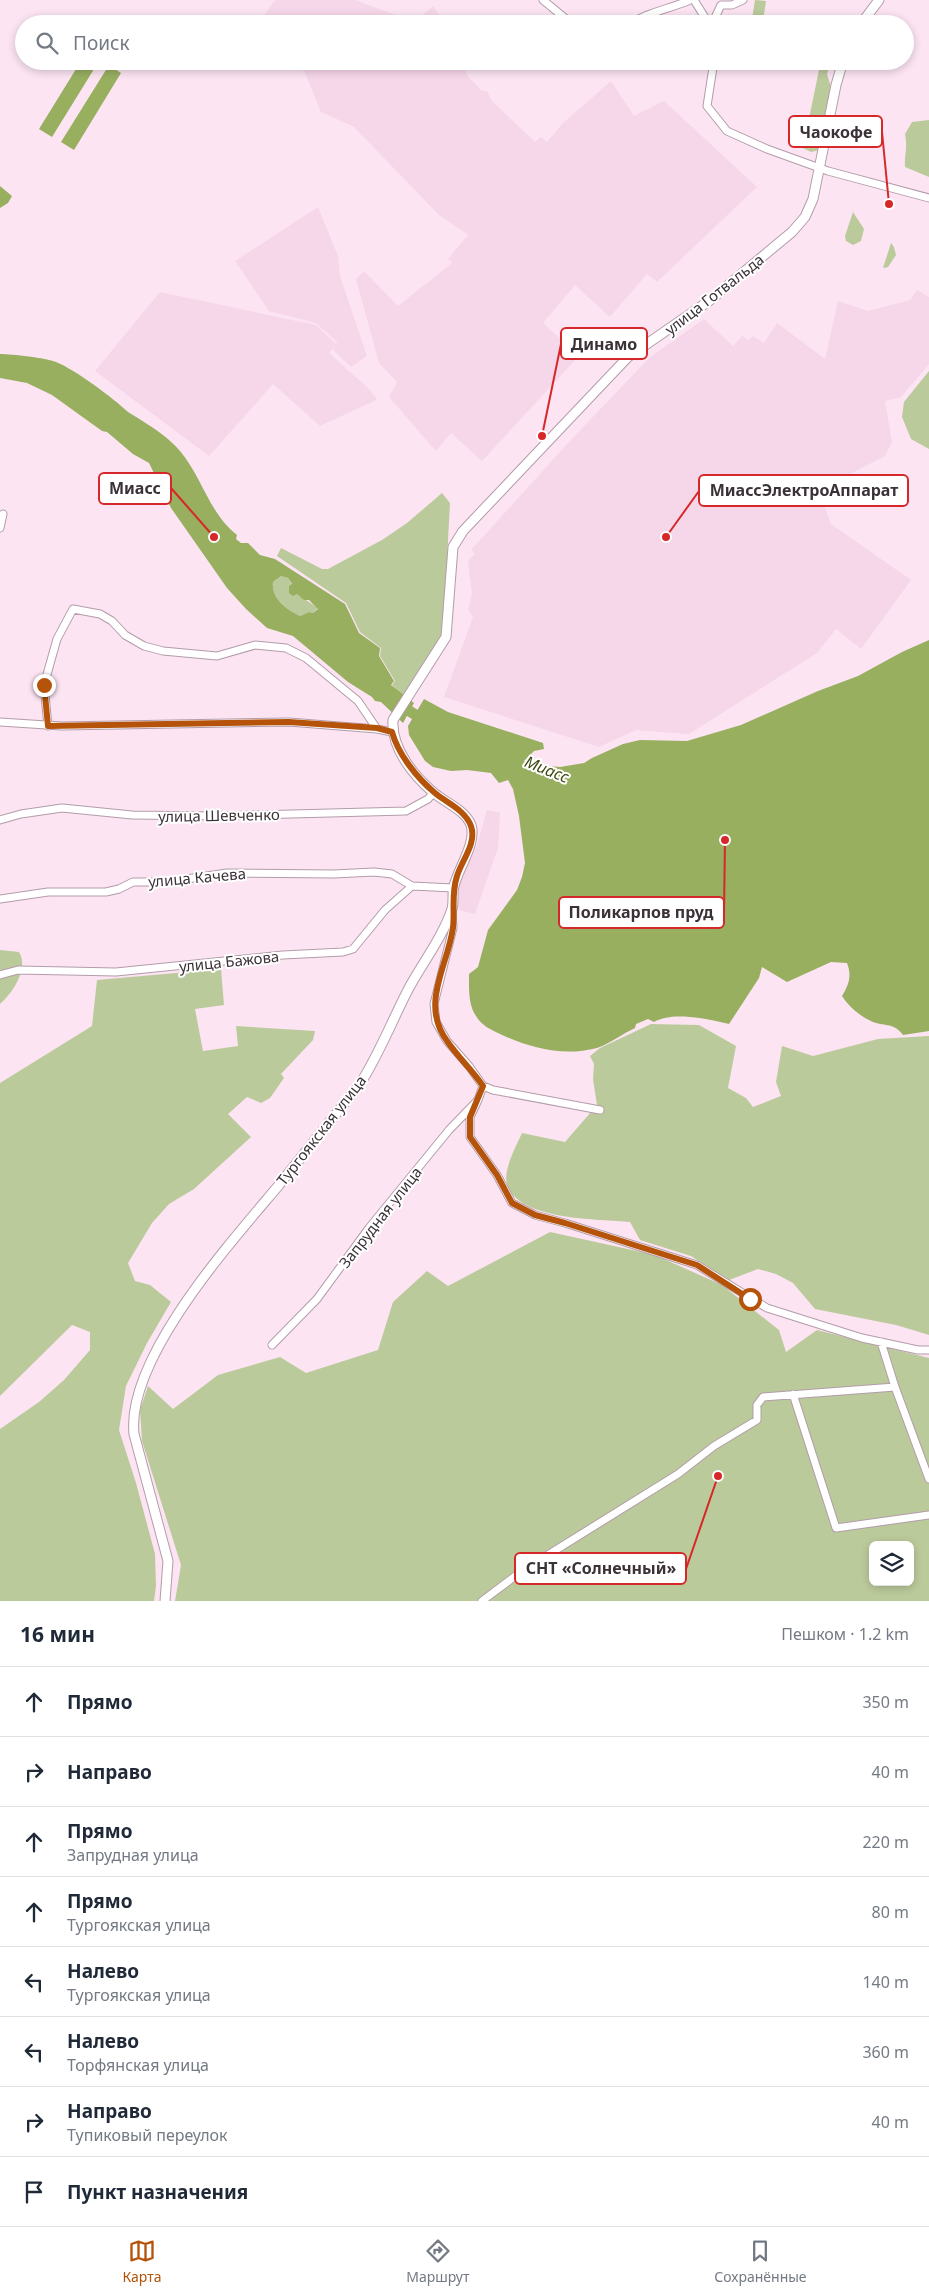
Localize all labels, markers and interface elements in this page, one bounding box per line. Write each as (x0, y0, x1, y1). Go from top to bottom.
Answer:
search box (15, 15, 914, 70)
icon: search (33, 29, 61, 57)
text: Поиск (73, 30, 129, 56)
callout: Чаокофе (789, 116, 882, 147)
text: Чаокофе (800, 121, 872, 143)
street label: улица Готвальда (660, 249, 768, 339)
callout: Динамо (561, 328, 647, 359)
text: Динамо (571, 333, 637, 355)
callout: Миасс (99, 473, 171, 504)
callout: МиассЭлектроАппарат (699, 475, 908, 506)
text: Миасс (109, 477, 161, 499)
text: МиассЭлектроАппарат (710, 479, 898, 501)
route end (33, 674, 56, 697)
water label: Миасс (522, 750, 573, 788)
street label: улица Шевченко (158, 804, 280, 826)
street label: улица Качева (147, 863, 247, 891)
callout: Поликарпов пруд (559, 897, 724, 928)
text: Поликарпов пруд (569, 901, 714, 923)
street label: улица Бажова (178, 946, 280, 976)
street label: Тургоякская улица (272, 1071, 370, 1189)
street label: Запрудная улица (334, 1162, 426, 1272)
route start (739, 1288, 762, 1311)
map controls (869, 1541, 914, 1586)
button: layers (869, 1541, 914, 1586)
callout: СНТ «Солнечный» (515, 1553, 686, 1584)
text: СНТ «Солнечный» (526, 1557, 677, 1579)
text: 16 мин (20, 1620, 95, 1648)
text: Пешком · 1.2 km (781, 1623, 909, 1645)
icon: ahead (20, 1688, 48, 1716)
text: Прямо (67, 1689, 133, 1715)
text: 350 m (862, 1691, 909, 1713)
icon: right (20, 1758, 48, 1786)
text: Направо (67, 1759, 152, 1785)
text: 40 m (872, 1761, 909, 1783)
text: Прямо (67, 1818, 133, 1844)
icon: ahead (20, 1828, 48, 1856)
text: 220 m (862, 1831, 909, 1853)
text: Запрудная улица (67, 1844, 199, 1866)
text: Прямо (67, 1888, 133, 1914)
icon: ahead (20, 1898, 48, 1926)
text: 80 m (872, 1901, 909, 1923)
text: Тургоякская улица (67, 1914, 211, 1936)
text: Налево (67, 1958, 139, 1984)
icon: left (20, 1968, 48, 1996)
text: 140 m (862, 1971, 909, 1993)
text: Тургоякская улица (67, 1984, 211, 2006)
text: Налево (67, 2028, 139, 2054)
icon: left (20, 2038, 48, 2066)
text: 360 m (862, 2041, 909, 2063)
text: Торфянская улица (67, 2054, 209, 2076)
text: Направо (67, 2098, 152, 2124)
icon: right (20, 2108, 48, 2136)
text: 40 m (872, 2111, 909, 2133)
text: Тупиковый переулок (67, 2124, 228, 2146)
icon: arrive (20, 2178, 48, 2206)
text: Пункт назначения (67, 2179, 248, 2205)
tab: Карта (122, 2237, 161, 2286)
tab: Маршрут (406, 2237, 470, 2286)
tab: Сохранённые (714, 2237, 807, 2286)

